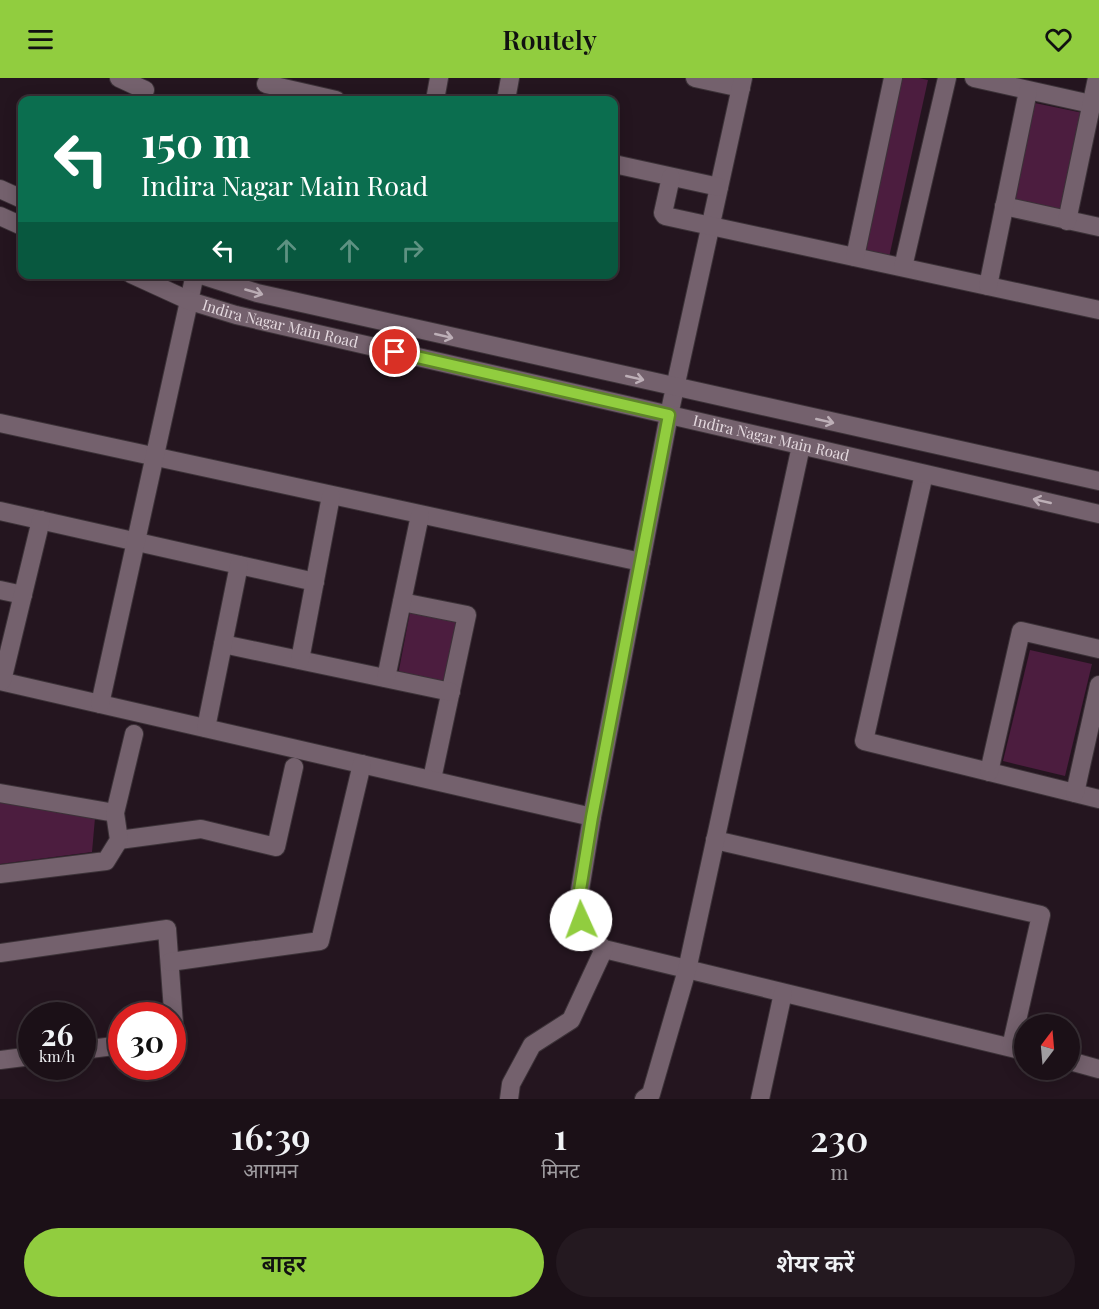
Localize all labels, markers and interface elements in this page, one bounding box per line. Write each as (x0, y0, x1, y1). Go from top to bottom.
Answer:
text: Routely (502, 21, 597, 57)
icon: menu (24, 23, 57, 56)
icon: heart (1042, 23, 1075, 56)
text: 150 m (141, 113, 251, 169)
icon: left (42, 120, 120, 198)
text: Indira Nagar Main Road (141, 167, 428, 203)
icon: left (207, 234, 240, 267)
icon: ahead (270, 234, 303, 267)
icon: ahead (333, 234, 366, 267)
icon: right (396, 234, 429, 267)
one-way arrow (244, 287, 263, 298)
street label: Indira Nagar Main Road (200, 294, 361, 352)
pin (369, 326, 420, 377)
one-way arrow (435, 330, 454, 342)
icon: arrive (378, 335, 411, 368)
one-way arrow (625, 373, 644, 385)
street label: Indira Nagar Main Road (691, 410, 852, 465)
one-way arrow (815, 416, 834, 427)
one-way arrow (1033, 495, 1052, 507)
position arrow (549, 888, 613, 952)
speed limit sign: 30 (108, 1002, 186, 1080)
text: 26 (41, 1014, 73, 1054)
north arrow (1014, 1014, 1080, 1080)
map controls (1014, 1014, 1080, 1080)
text: km/h (39, 1046, 75, 1066)
text: 16:39 (231, 1111, 311, 1159)
text: 1 (554, 1111, 567, 1159)
text: 230 (810, 1113, 868, 1161)
text: आगमन (243, 1156, 298, 1183)
text: मिनट (541, 1156, 580, 1183)
text: m (830, 1158, 848, 1185)
button: बाहर (24, 1228, 544, 1297)
button: शेयर करें (556, 1228, 1075, 1297)

